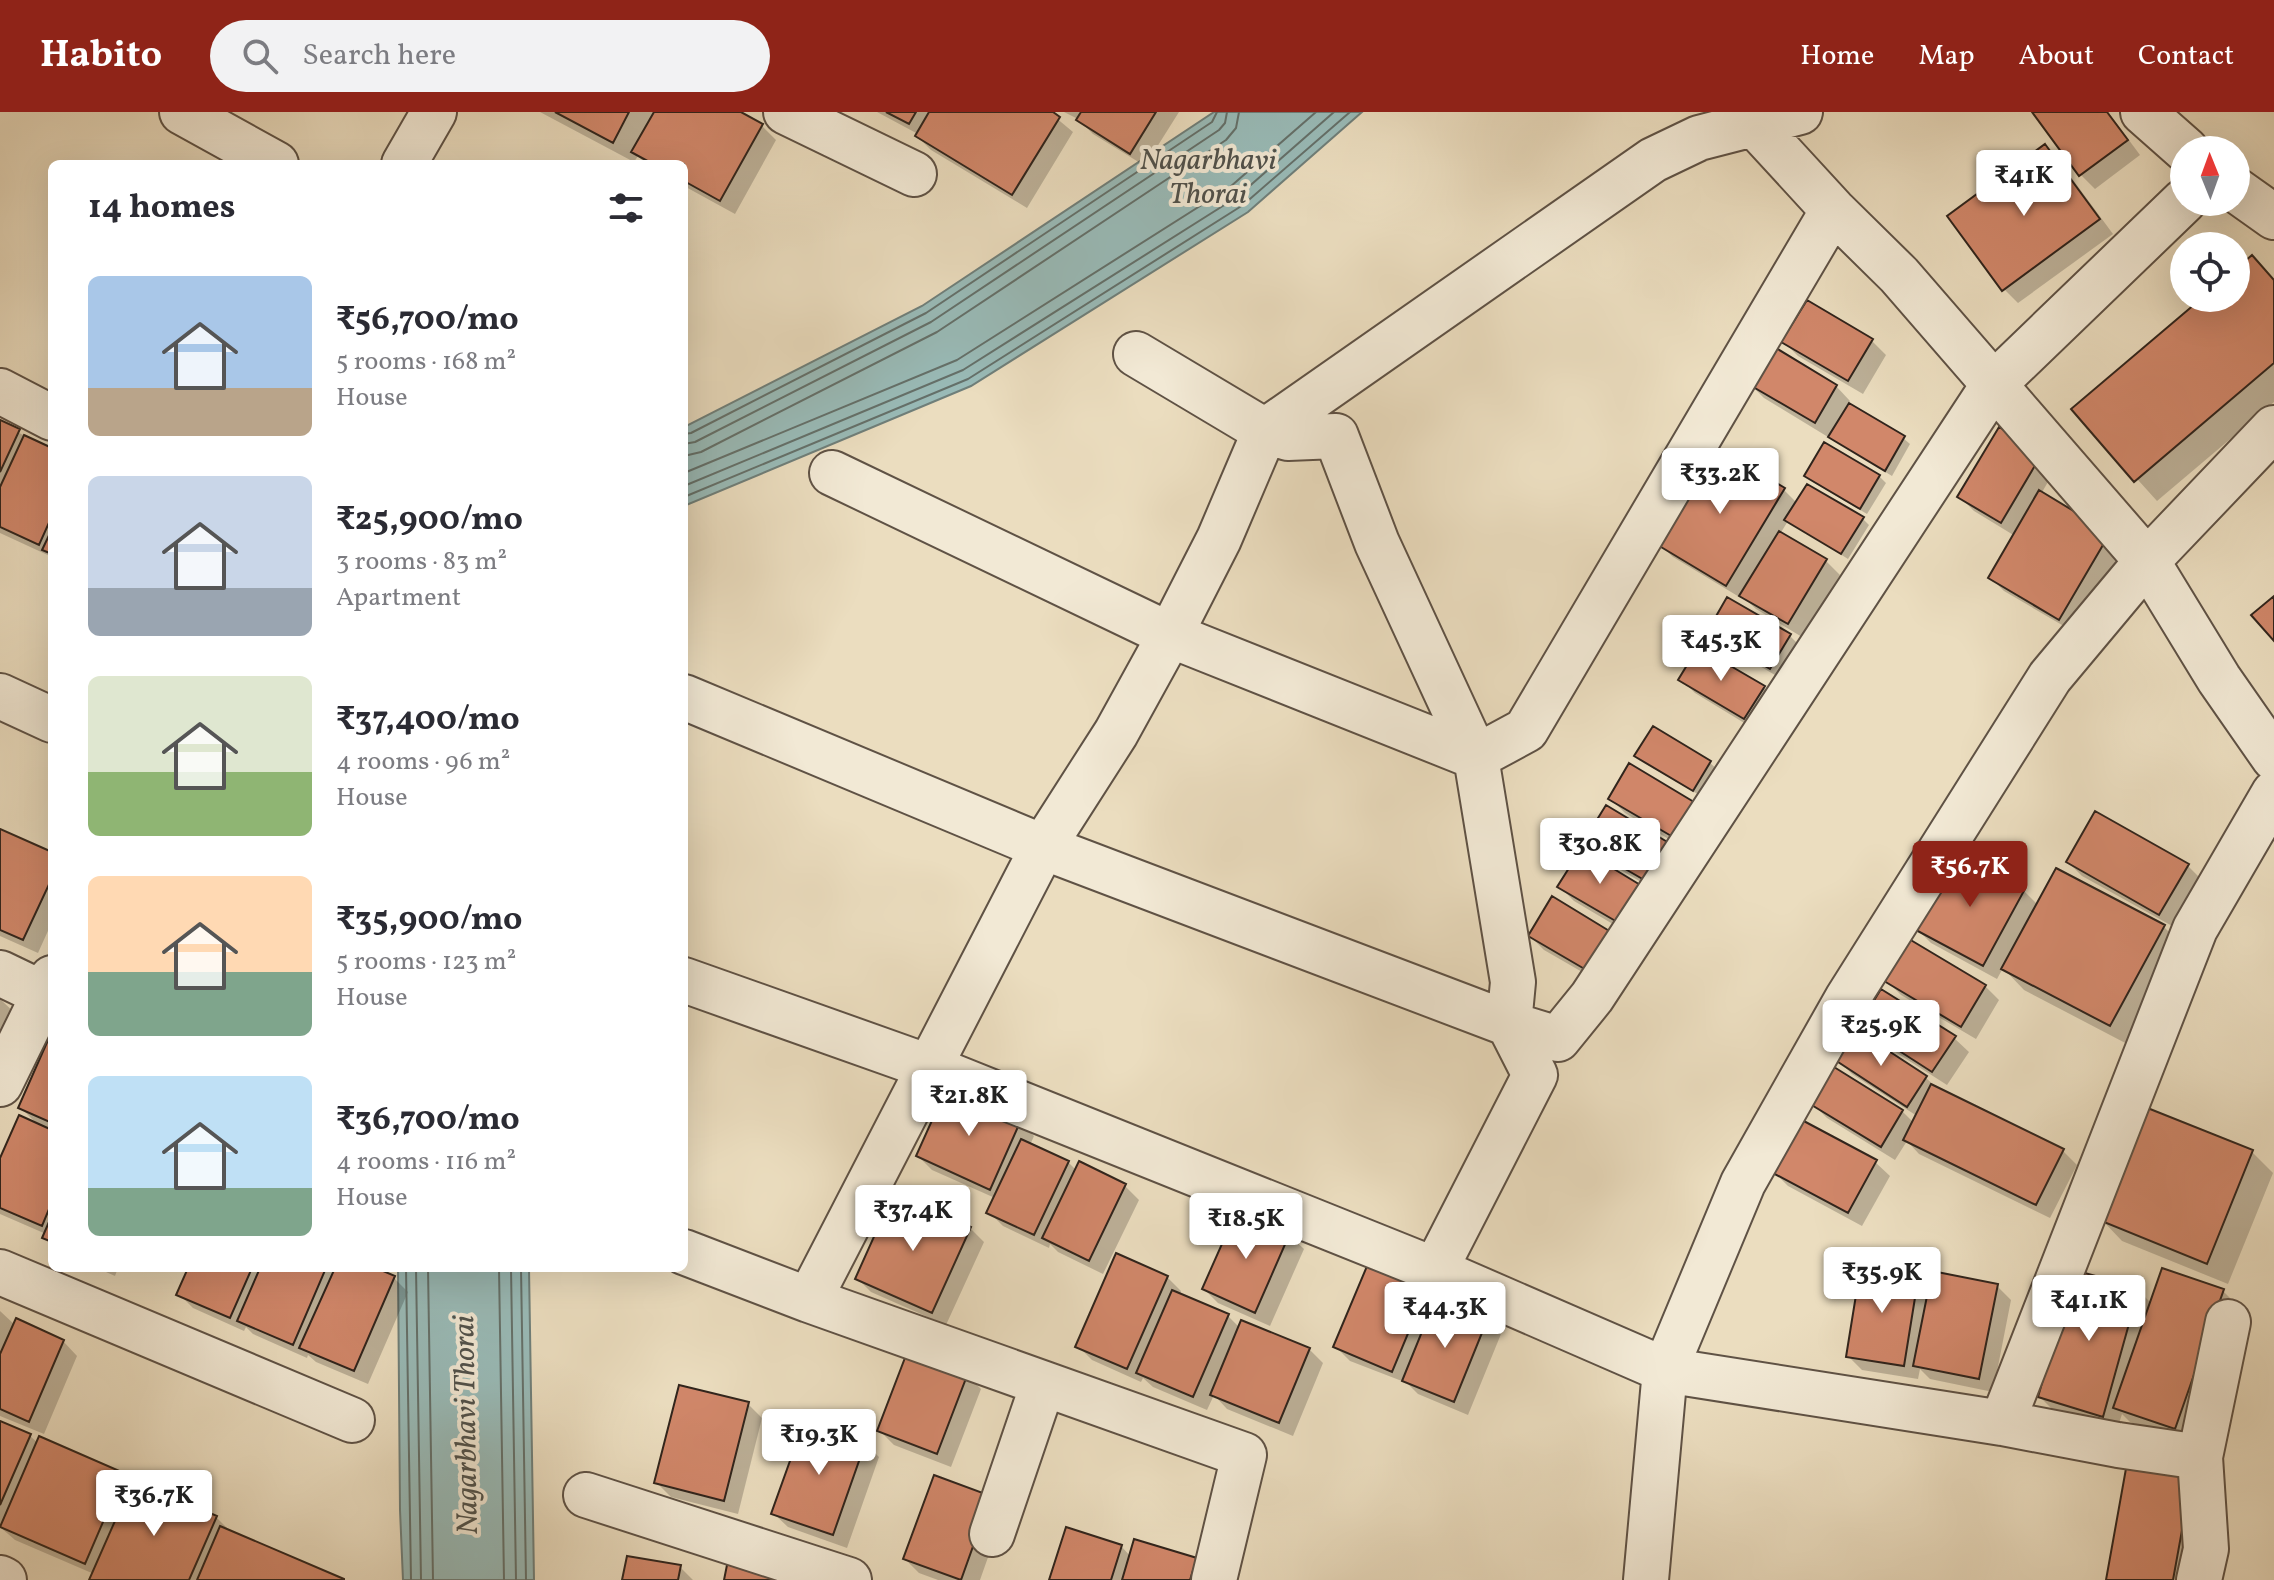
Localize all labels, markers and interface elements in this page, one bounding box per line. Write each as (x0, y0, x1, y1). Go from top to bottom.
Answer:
search box (210, 20, 770, 92)
text: Habito (40, 30, 162, 83)
icon: search (238, 34, 282, 78)
text: Search here (302, 35, 456, 77)
text: Home (1800, 37, 1874, 76)
text: Map (1918, 37, 1974, 76)
text: About (2018, 37, 2094, 76)
text: Contact (2138, 37, 2234, 76)
north arrow (2170, 136, 2250, 216)
map controls (2170, 136, 2250, 312)
water label: Nagarbhavi Thorai (1140, 140, 1277, 216)
pin: ₹41K (1977, 150, 2071, 218)
text: ₹41K (1994, 158, 2054, 194)
text: 14 homes (88, 185, 235, 232)
icon: filters (604, 186, 648, 230)
button: locate (2170, 232, 2250, 312)
text: ₹56,700/mo (336, 297, 519, 344)
icon: home (152, 308, 248, 404)
text: 5 rooms · 168 m² (336, 344, 516, 380)
text: House (336, 380, 408, 416)
pin: ₹33.2K (1655, 448, 1785, 516)
text: ₹33.2K (1680, 456, 1760, 492)
text: ₹25,900/mo (336, 497, 523, 544)
icon: home (152, 508, 248, 604)
text: 3 rooms · 83 m² (336, 544, 507, 580)
text: Apartment (336, 580, 461, 616)
pin: ₹45.3K (1656, 615, 1786, 683)
text: ₹45.3K (1680, 623, 1762, 659)
text: ₹37,400/mo (336, 697, 520, 744)
icon: home (152, 708, 248, 804)
text: 4 rooms · 96 m² (336, 744, 510, 780)
text: House (336, 780, 408, 816)
pin: ₹30.8K (1535, 818, 1665, 886)
text: ₹30.8K (1558, 826, 1642, 862)
pin: ₹56.7K (1905, 841, 2035, 909)
text: ₹56.7K (1930, 849, 2010, 885)
text: ₹35,900/mo (336, 897, 523, 944)
icon: home (152, 908, 248, 1004)
text: 5 rooms · 123 m² (336, 944, 516, 980)
text: House (336, 980, 408, 1016)
pin: ₹25.9K (1816, 1000, 1946, 1068)
text: ₹25.9K (1840, 1008, 1922, 1044)
pin: ₹21.8K (904, 1070, 1034, 1138)
text: ₹21.8K (930, 1078, 1008, 1114)
text: ₹36,700/mo (336, 1097, 520, 1144)
icon: home (152, 1108, 248, 1204)
text: 4 rooms · 116 m² (336, 1144, 516, 1180)
text: House (336, 1180, 408, 1216)
pin: ₹37.4K (848, 1185, 978, 1253)
text: ₹37.4K (873, 1193, 953, 1229)
pin: ₹18.5K (1181, 1193, 1311, 1261)
text: ₹18.5K (1207, 1201, 1285, 1237)
pin: ₹35.9K (1817, 1247, 1947, 1315)
text: ₹35.9K (1842, 1255, 1922, 1291)
pin: ₹41.1K (2024, 1275, 2154, 1343)
pin: ₹44.3K (1380, 1282, 1510, 1350)
text: ₹41.1K (2050, 1283, 2128, 1319)
text: ₹44.3K (1403, 1290, 1487, 1326)
water label: Nagarbhavi Thorai (444, 1314, 490, 1535)
pin: ₹19.3K (754, 1409, 884, 1477)
text: ₹19.3K (780, 1417, 858, 1453)
pin: ₹36.7K (89, 1470, 219, 1538)
text: ₹36.7K (114, 1478, 194, 1514)

